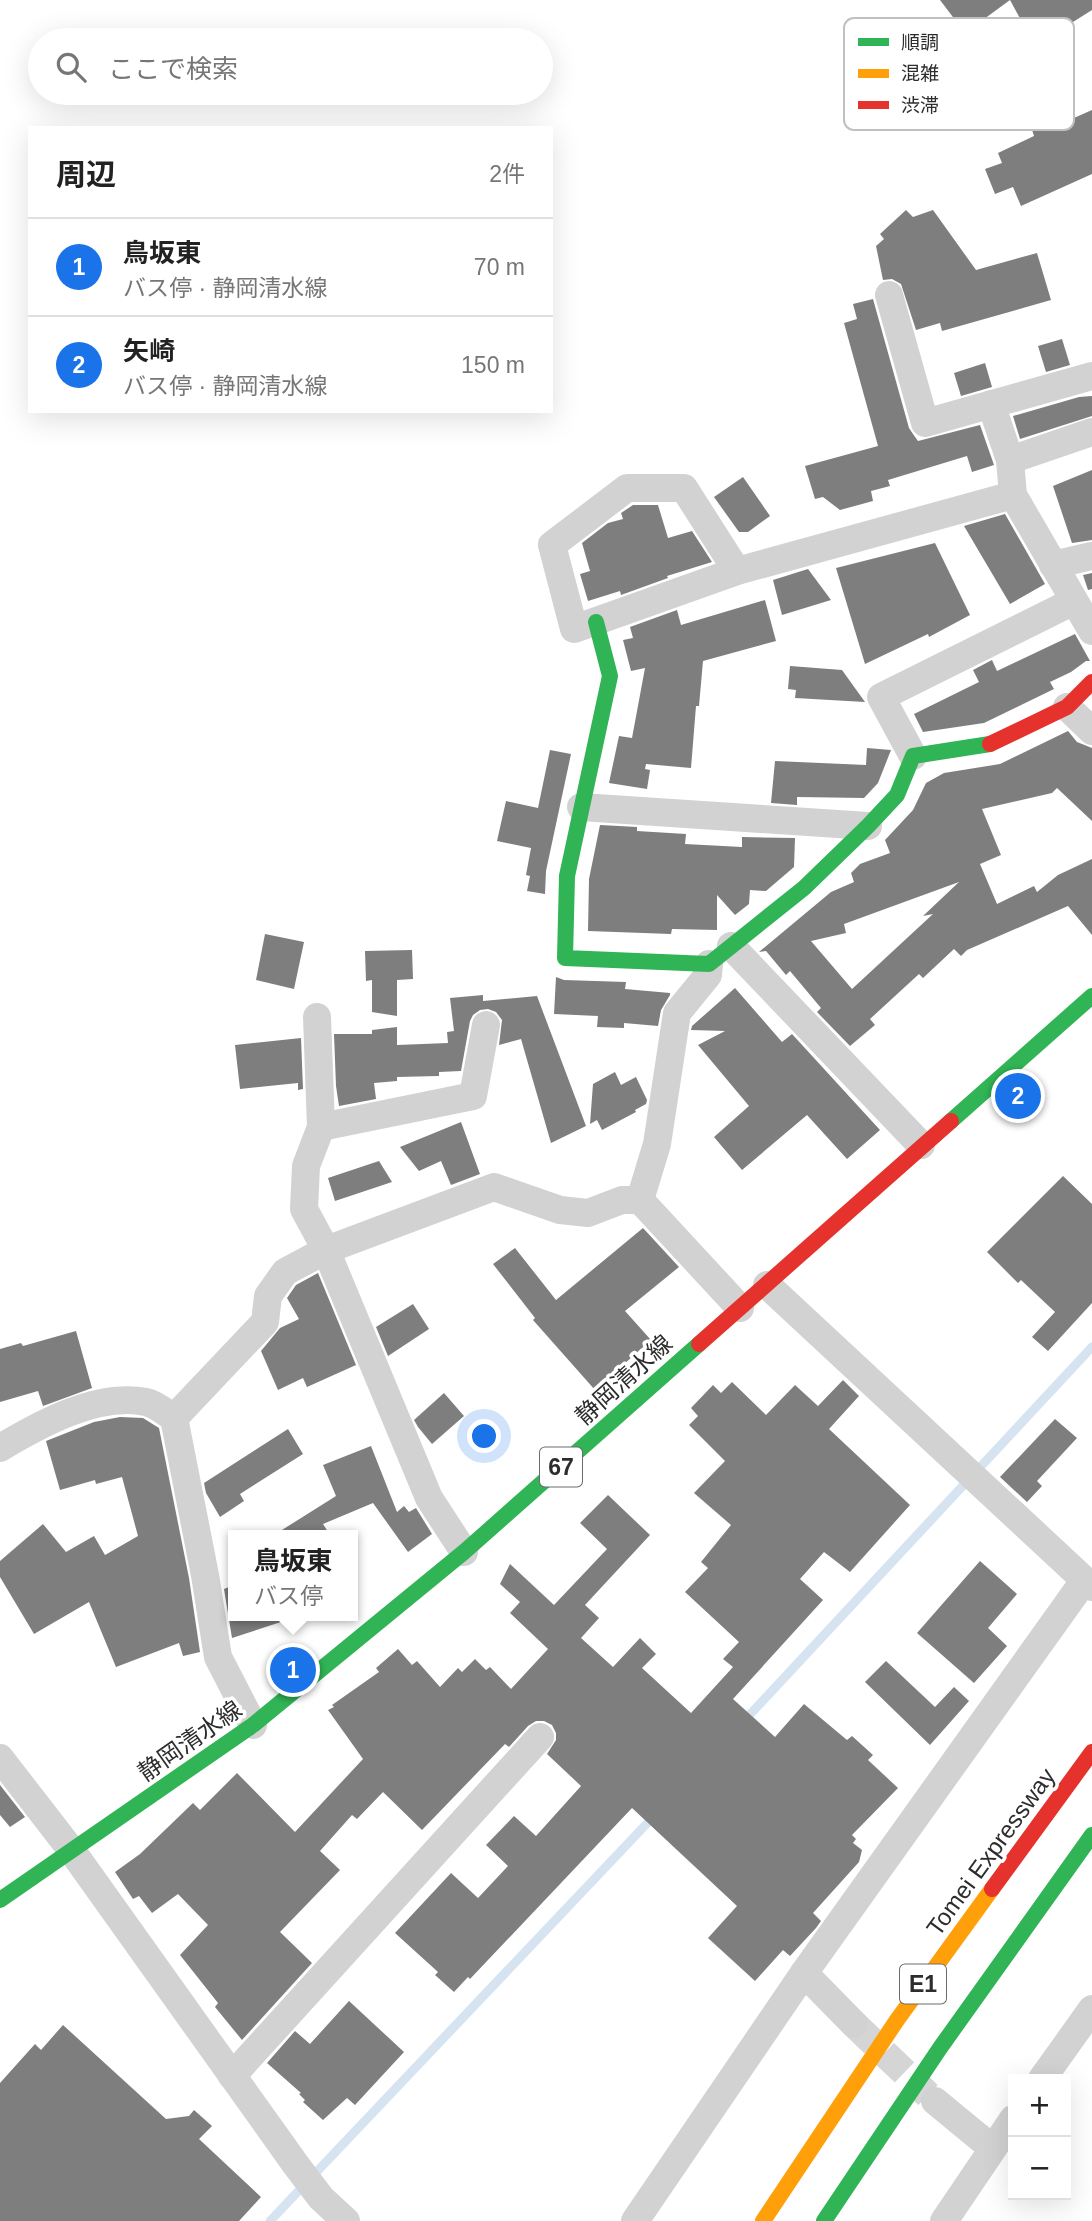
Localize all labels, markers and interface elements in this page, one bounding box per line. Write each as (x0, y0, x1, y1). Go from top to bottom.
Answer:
legend (844, 18, 1074, 130)
search box (28, 28, 553, 105)
text: 順調 (901, 32, 939, 53)
icon: search (52, 48, 90, 86)
text: ここで検索 (108, 54, 238, 84)
text: 混雑 (901, 63, 939, 84)
text: 渋滞 (901, 95, 939, 116)
text: 周辺 (56, 158, 116, 191)
text: 2件 (489, 161, 525, 187)
text: 鳥坂東 (123, 238, 201, 268)
text: 1 (73, 254, 85, 280)
text: 70 m (474, 254, 525, 280)
text: バス停 · 静岡清水線 (123, 275, 327, 301)
text: 矢崎 (123, 336, 175, 366)
text: 2 (73, 352, 85, 378)
text: 150 m (461, 352, 525, 378)
text: バス停 · 静岡清水線 (123, 373, 327, 399)
pin: 2 (995, 1070, 1041, 1122)
street label: 静岡清水線 (570, 1329, 677, 1430)
your location (467, 1419, 501, 1453)
road number: 67 (540, 1448, 582, 1486)
popup (228, 1530, 358, 1621)
text: 鳥坂東 (254, 1546, 332, 1576)
text: バス停 (254, 1583, 323, 1609)
pin: 1 (270, 1644, 316, 1696)
street label: 静岡清水線 (133, 1695, 247, 1786)
street label: Tomei Expressway (921, 1763, 1060, 1941)
road number: E1 (900, 1965, 946, 2004)
map controls (1008, 2074, 1071, 2200)
button: + (1008, 2074, 1071, 2137)
button: − (1008, 2137, 1071, 2200)

